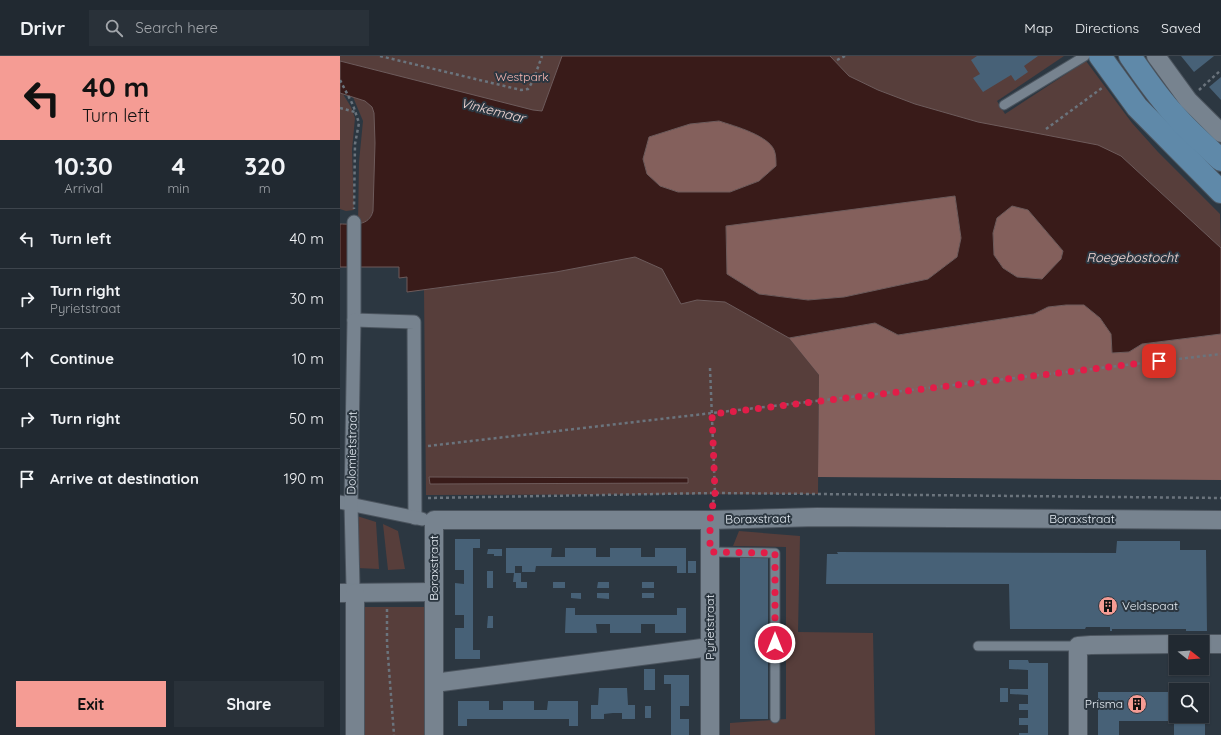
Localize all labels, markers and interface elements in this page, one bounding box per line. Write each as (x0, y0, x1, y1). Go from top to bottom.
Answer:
search box (89, 10, 369, 46)
text: Drivr (20, 16, 65, 40)
icon: search (103, 17, 125, 39)
text: Search here (135, 18, 218, 37)
text: Map (1024, 19, 1053, 37)
text: Directions (1075, 19, 1139, 37)
text: Saved (1161, 19, 1201, 37)
text: 40 m (82, 69, 149, 104)
park label: Westpark (495, 69, 549, 84)
icon: left (16, 72, 68, 124)
water label: Vinkemaar (459, 94, 529, 126)
text: Turn left (82, 104, 150, 127)
text: 10:30 (55, 151, 113, 181)
text: 4 (171, 151, 186, 181)
text: 320 (244, 151, 285, 181)
text: Arrival (64, 180, 103, 196)
text: min (167, 180, 190, 196)
text: m (259, 180, 271, 196)
icon: left (16, 228, 38, 250)
text: Turn left (50, 229, 112, 248)
text: 40 m (289, 229, 324, 248)
water label: Roegebostocht (1086, 249, 1179, 265)
text: Turn right (50, 281, 121, 300)
icon: right (16, 288, 38, 310)
text: 30 m (289, 289, 324, 308)
text: Pyrietstraat (50, 300, 121, 316)
pin (1142, 344, 1176, 378)
icon: ahead (16, 348, 38, 370)
text: Continue (50, 349, 114, 368)
text: 10 m (292, 349, 324, 368)
icon: arrive (1148, 350, 1170, 372)
icon: right (16, 408, 38, 430)
text: Turn right (50, 409, 121, 428)
text: 50 m (289, 409, 324, 428)
street label: Dolomietstraat (343, 411, 360, 495)
icon: arrive (16, 468, 38, 490)
text: Arrive at destination (50, 469, 199, 488)
text: 190 m (283, 469, 324, 488)
street label: Boraxstraat (725, 510, 791, 527)
street label: Boraxstraat (1049, 511, 1115, 526)
street label: Boraxstraat (426, 535, 441, 601)
street label: Pyrietstraat (702, 594, 717, 660)
building icon: Veldspaat (1097, 595, 1119, 617)
place label: Veldspaat (1122, 598, 1178, 613)
position arrow (754, 622, 796, 664)
north arrow (1169, 635, 1209, 675)
map controls (1169, 635, 1209, 723)
button: Exit (16, 681, 166, 727)
button: Share (174, 681, 324, 727)
button: search (1169, 683, 1209, 723)
building icon: Prisma (1126, 693, 1148, 715)
place label: Prisma (1085, 696, 1123, 711)

